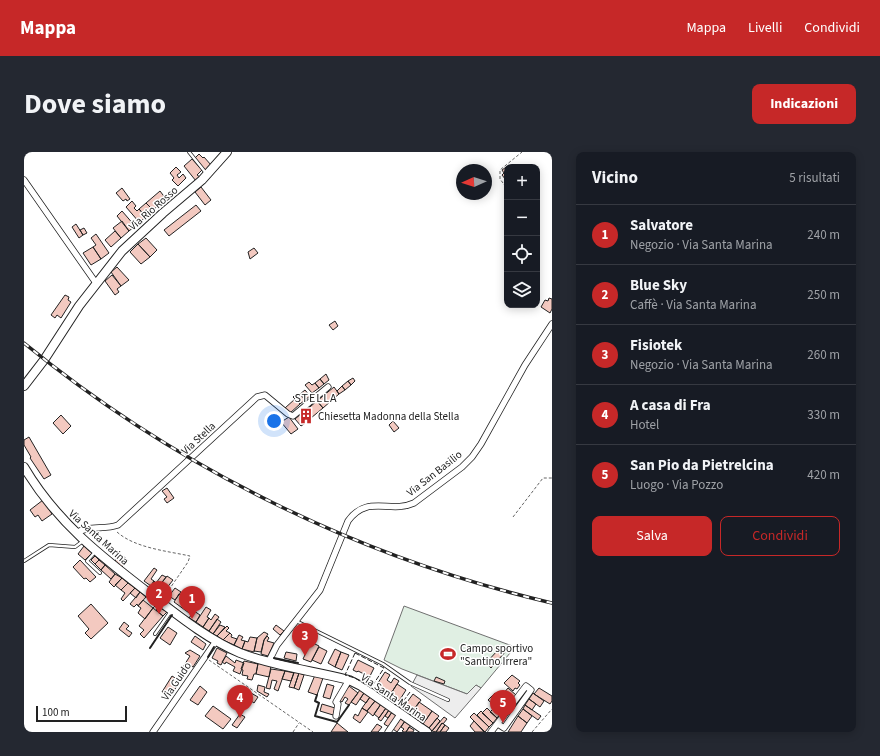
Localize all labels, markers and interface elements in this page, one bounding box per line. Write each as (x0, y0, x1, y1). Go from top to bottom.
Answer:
text: Mappa (20, 15, 76, 42)
text: Mappa (686, 18, 726, 38)
text: Livelli (748, 18, 782, 38)
text: Condividi (804, 18, 860, 38)
text: Dove siamo (24, 84, 166, 124)
button: Indicazioni (752, 84, 856, 124)
north arrow (456, 164, 492, 200)
map controls (504, 164, 540, 308)
button: + (504, 164, 540, 200)
text: Vicino (592, 166, 638, 190)
text: 5 risultati (789, 169, 840, 187)
street label: Via Rio Rosso (126, 183, 181, 234)
button: − (504, 200, 540, 236)
text: Salvatore (630, 215, 693, 236)
text: 1 (602, 226, 608, 244)
text: 240 m (807, 226, 840, 244)
button: locate (504, 236, 540, 272)
text: Negozio · Via Santa Marina (630, 236, 773, 254)
button: layers (504, 272, 540, 308)
text: Blue Sky (630, 275, 687, 296)
text: 2 (602, 286, 608, 304)
text: 250 m (807, 286, 840, 304)
text: Caffè · Via Santa Marina (630, 296, 757, 314)
text: Fisiotek (630, 335, 682, 356)
text: 3 (602, 346, 608, 364)
text: 260 m (807, 346, 840, 364)
text: Negozio · Via Santa Marina (630, 356, 773, 374)
district label: STELLA (294, 390, 338, 407)
text: A casa di Fra (630, 395, 711, 416)
text: 4 (602, 406, 608, 424)
text: 330 m (807, 406, 840, 424)
building icon: Chiesetta Madonna della Stella (297, 407, 315, 425)
place label: Chiesetta Madonna della Stella (318, 409, 459, 424)
your location (264, 411, 284, 431)
text: Hotel (630, 416, 659, 434)
street label: Via Stella (178, 419, 219, 458)
street label: Via San Basilio (403, 447, 465, 500)
text: San Pio da Pietrelcina (630, 455, 774, 476)
text: 5 (602, 466, 608, 484)
text: 420 m (807, 466, 840, 484)
text: Luogo · Via Pozzo (630, 476, 723, 494)
street label: Via Santa Marina (65, 506, 132, 569)
button: Salva (592, 516, 712, 556)
button: Condividi (720, 516, 840, 556)
pin: 2 (146, 581, 172, 614)
pin: 1 (179, 586, 205, 619)
pin: 3 (292, 623, 318, 656)
place label: Campo sportivo "Santino Irrera" (460, 641, 533, 669)
sports icon: Campo sportivo "Santino Irrera" (439, 645, 457, 663)
street label: Via Guido (158, 659, 195, 704)
street label: Via Santa Marina (358, 670, 430, 725)
pin: 4 (227, 685, 253, 718)
pin: 5 (490, 690, 516, 723)
scale bar (36, 704, 127, 723)
text: 100 m (42, 705, 70, 720)

